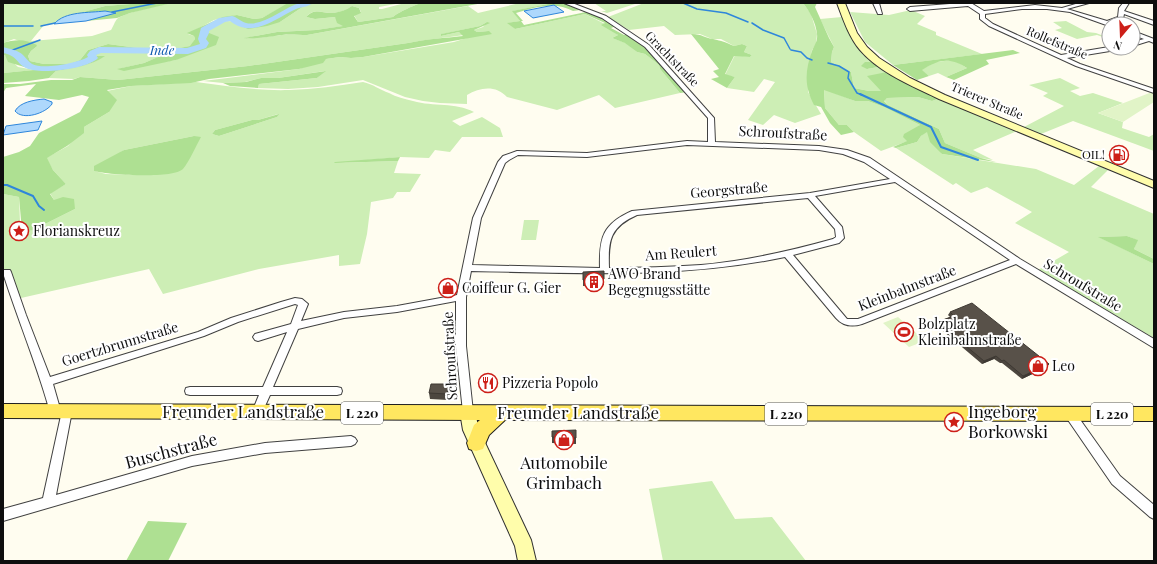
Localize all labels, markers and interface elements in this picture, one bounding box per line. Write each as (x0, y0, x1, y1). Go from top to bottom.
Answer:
north arrow (1101, 16, 1141, 56)
street label: Rollefstraße (1024, 22, 1090, 62)
street label: Grachtstraße (642, 27, 703, 89)
text: N (1111, 38, 1124, 54)
water label: Inde (149, 41, 175, 58)
street label: Trierer Straße (949, 78, 1026, 122)
street label: Schroufstraße (738, 121, 828, 144)
fuel station icon: OIL! (1108, 144, 1130, 166)
place label: OIL! (1082, 146, 1105, 162)
street label: Georgstraße (689, 177, 769, 202)
place icon: Florianskreuz (8, 220, 30, 242)
place label: Florianskreuz (33, 221, 120, 240)
street label: Am Reulert (644, 240, 718, 265)
street label: Schroufstraße (1040, 254, 1126, 316)
street label: Kleinbahnstraße (855, 260, 959, 315)
place label: AWO Brand Begegnugsstätte (607, 264, 710, 299)
building icon: AWO Brand Begegnugsstätte (583, 271, 605, 293)
shop icon: Coiffeur G. Gier (437, 277, 459, 299)
place label: Coiffeur G. Gier (462, 278, 562, 297)
street label: Schroufstraße (438, 311, 461, 401)
place label: Bolzplatz Kleinbahnstraße (918, 314, 1022, 349)
street label: Goertzbrunnstraße (59, 317, 181, 370)
sports icon: Bolzplatz Kleinbahnstraße (893, 321, 915, 343)
shop icon: Leo (1027, 355, 1049, 377)
place label: Leo (1052, 356, 1075, 375)
restaurant icon: Pizzeria Popolo (477, 372, 499, 394)
place label: Pizzeria Popolo (502, 373, 599, 392)
street label: Freunder Landstraße (162, 400, 324, 422)
place label: Ingeborg Borkowski (968, 400, 1048, 442)
street label: Freunder Landstraße (497, 401, 659, 423)
road number: L 220 (341, 402, 383, 424)
road number: L 220 (765, 403, 807, 425)
road number: L 220 (1091, 403, 1133, 425)
place icon: Ingeborg Borkowski (943, 411, 965, 433)
street label: Buschstraße (122, 427, 219, 473)
shop icon: Automobile Grimbach (553, 429, 575, 451)
place label: Automobile Grimbach (519, 451, 608, 493)

